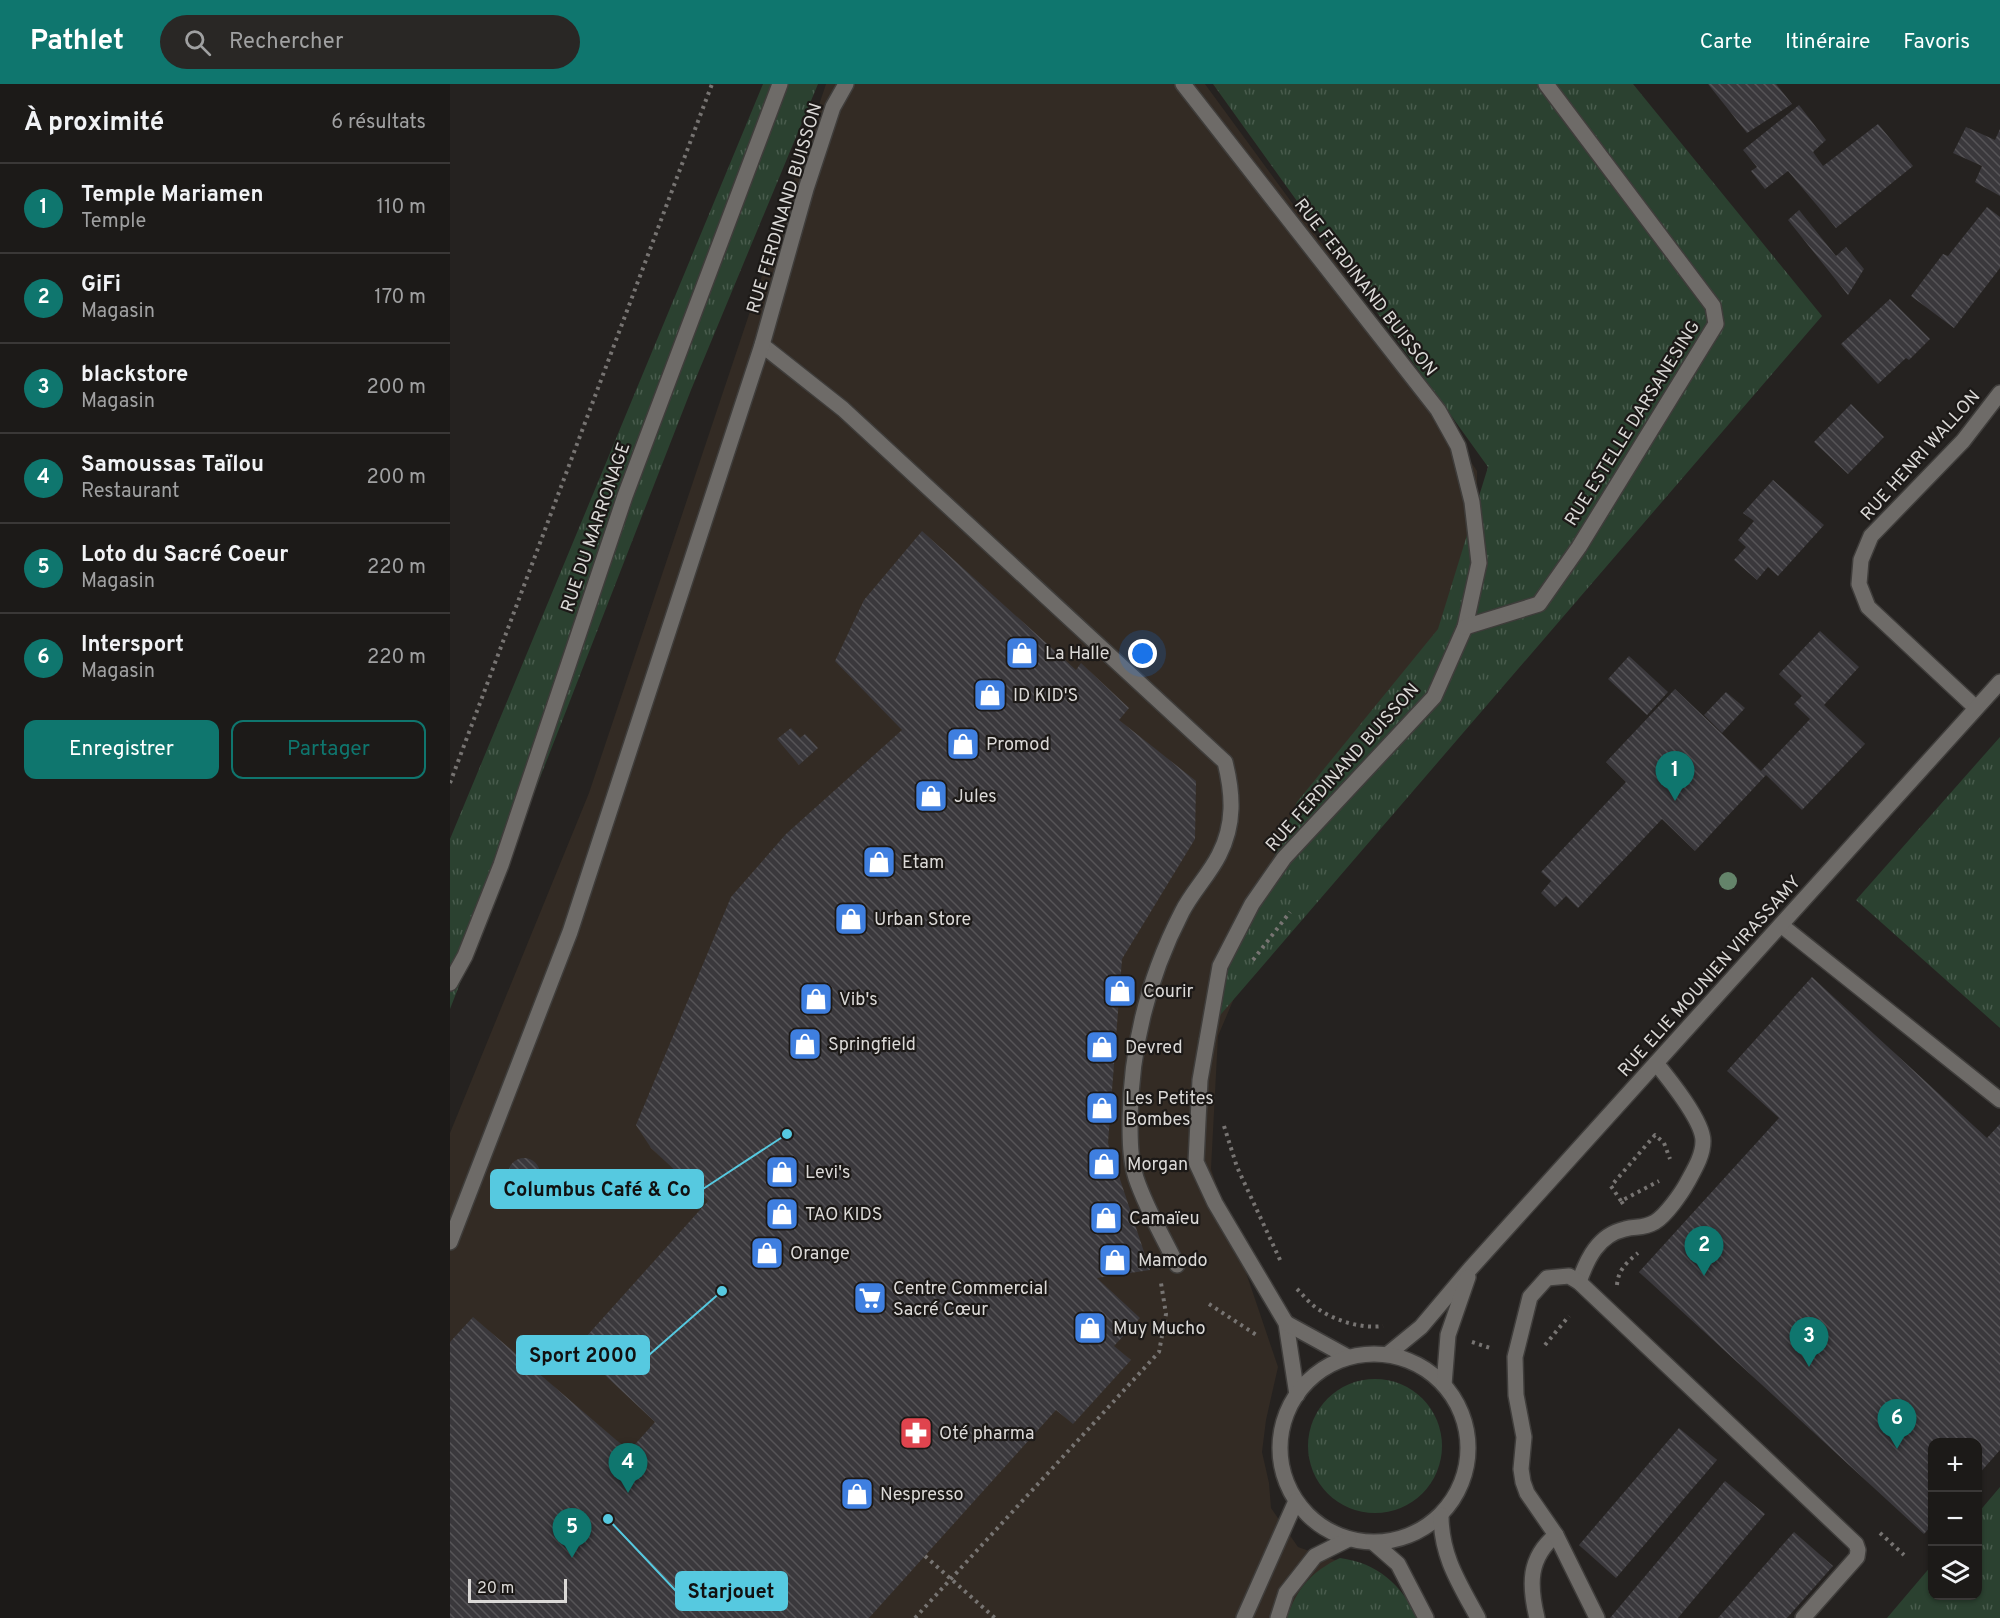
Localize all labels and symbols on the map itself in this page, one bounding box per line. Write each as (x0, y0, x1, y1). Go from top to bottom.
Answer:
street label: RUE FERDINAND BUISSON (742, 100, 828, 317)
street label: RUE FERDINAND BUISSON (1288, 195, 1441, 381)
street label: RUE ESTELLE DARSANESING (1561, 317, 1706, 531)
street label: RUE HENRI WALLON (1856, 386, 1986, 526)
street label: RUE DU MARRONAGE (557, 440, 636, 615)
shop icon: La Halle (1004, 635, 1040, 671)
your location (1128, 639, 1157, 668)
place label: La Halle (1045, 643, 1109, 666)
shop icon: ID KID'S (972, 677, 1008, 713)
street label: RUE FERDINAND BUISSON (1261, 679, 1425, 857)
place label: ID KID'S (1013, 685, 1078, 708)
shop icon: Promod (945, 726, 981, 762)
place label: Promod (986, 734, 1050, 757)
pin: 1 (1656, 752, 1694, 801)
shop icon: Jules (913, 778, 949, 814)
place label: Jules (954, 786, 997, 809)
shop icon: Etam (861, 844, 897, 880)
place label: Etam (902, 852, 944, 875)
street label: RUE ELIE MOUNIEN VIRASSAMY (1614, 872, 1807, 1082)
shop icon: Urban Store (833, 901, 869, 937)
place label: Urban Store (874, 909, 971, 932)
shop icon: Courir (1102, 973, 1138, 1009)
shop icon: Vib's (798, 981, 834, 1017)
place label: Courir (1143, 981, 1194, 1004)
place label: Vib's (839, 989, 878, 1012)
shop icon: Springfield (787, 1026, 823, 1062)
shop icon: Devred (1084, 1029, 1120, 1065)
place label: Springfield (828, 1034, 916, 1057)
place label: Devred (1125, 1037, 1183, 1060)
place label: Les Petites Bombes (1125, 1088, 1214, 1132)
shop icon: Les Petites Bombes (1084, 1090, 1120, 1126)
shop icon: Morgan (1086, 1146, 1122, 1182)
shop icon: Levi's (764, 1154, 800, 1190)
place label: Morgan (1127, 1154, 1188, 1177)
place label: Levi's (805, 1162, 850, 1185)
callout: Columbus Café & Co (491, 1170, 703, 1208)
text: Columbus Café & Co (503, 1178, 691, 1204)
shop icon: TAO KIDS (764, 1196, 800, 1232)
shop icon: Camaïeu (1088, 1200, 1124, 1236)
place label: TAO KIDS (805, 1204, 883, 1227)
place label: Camaïeu (1129, 1208, 1200, 1231)
pin: 2 (1684, 1226, 1724, 1276)
shop icon: Orange (749, 1235, 785, 1271)
shop icon: Mamodo (1097, 1242, 1133, 1278)
place label: Orange (790, 1243, 850, 1266)
place label: Mamodo (1138, 1250, 1208, 1273)
place label: Centre Commercial Sacré Cœur (893, 1278, 1048, 1322)
supermarket icon: Centre Commercial Sacré Cœur (852, 1280, 888, 1316)
shop icon: Muy Mucho (1072, 1310, 1108, 1346)
place label: Muy Mucho (1113, 1318, 1206, 1341)
pin: 3 (1790, 1318, 1828, 1367)
callout: Sport 2000 (517, 1336, 649, 1374)
text: Sport 2000 (529, 1344, 637, 1370)
pin: 6 (1878, 1400, 1916, 1449)
pharmacy icon: Oté pharma (898, 1415, 934, 1451)
place label: Oté pharma (939, 1423, 1035, 1446)
pin: 4 (608, 1444, 648, 1493)
shop icon: Nespresso (839, 1476, 875, 1512)
place label: Nespresso (880, 1484, 964, 1507)
pin: 5 (552, 1508, 592, 1558)
callout: Starjouet (676, 1572, 787, 1610)
scale bar (468, 1576, 567, 1604)
text: Starjouet (688, 1580, 775, 1606)

